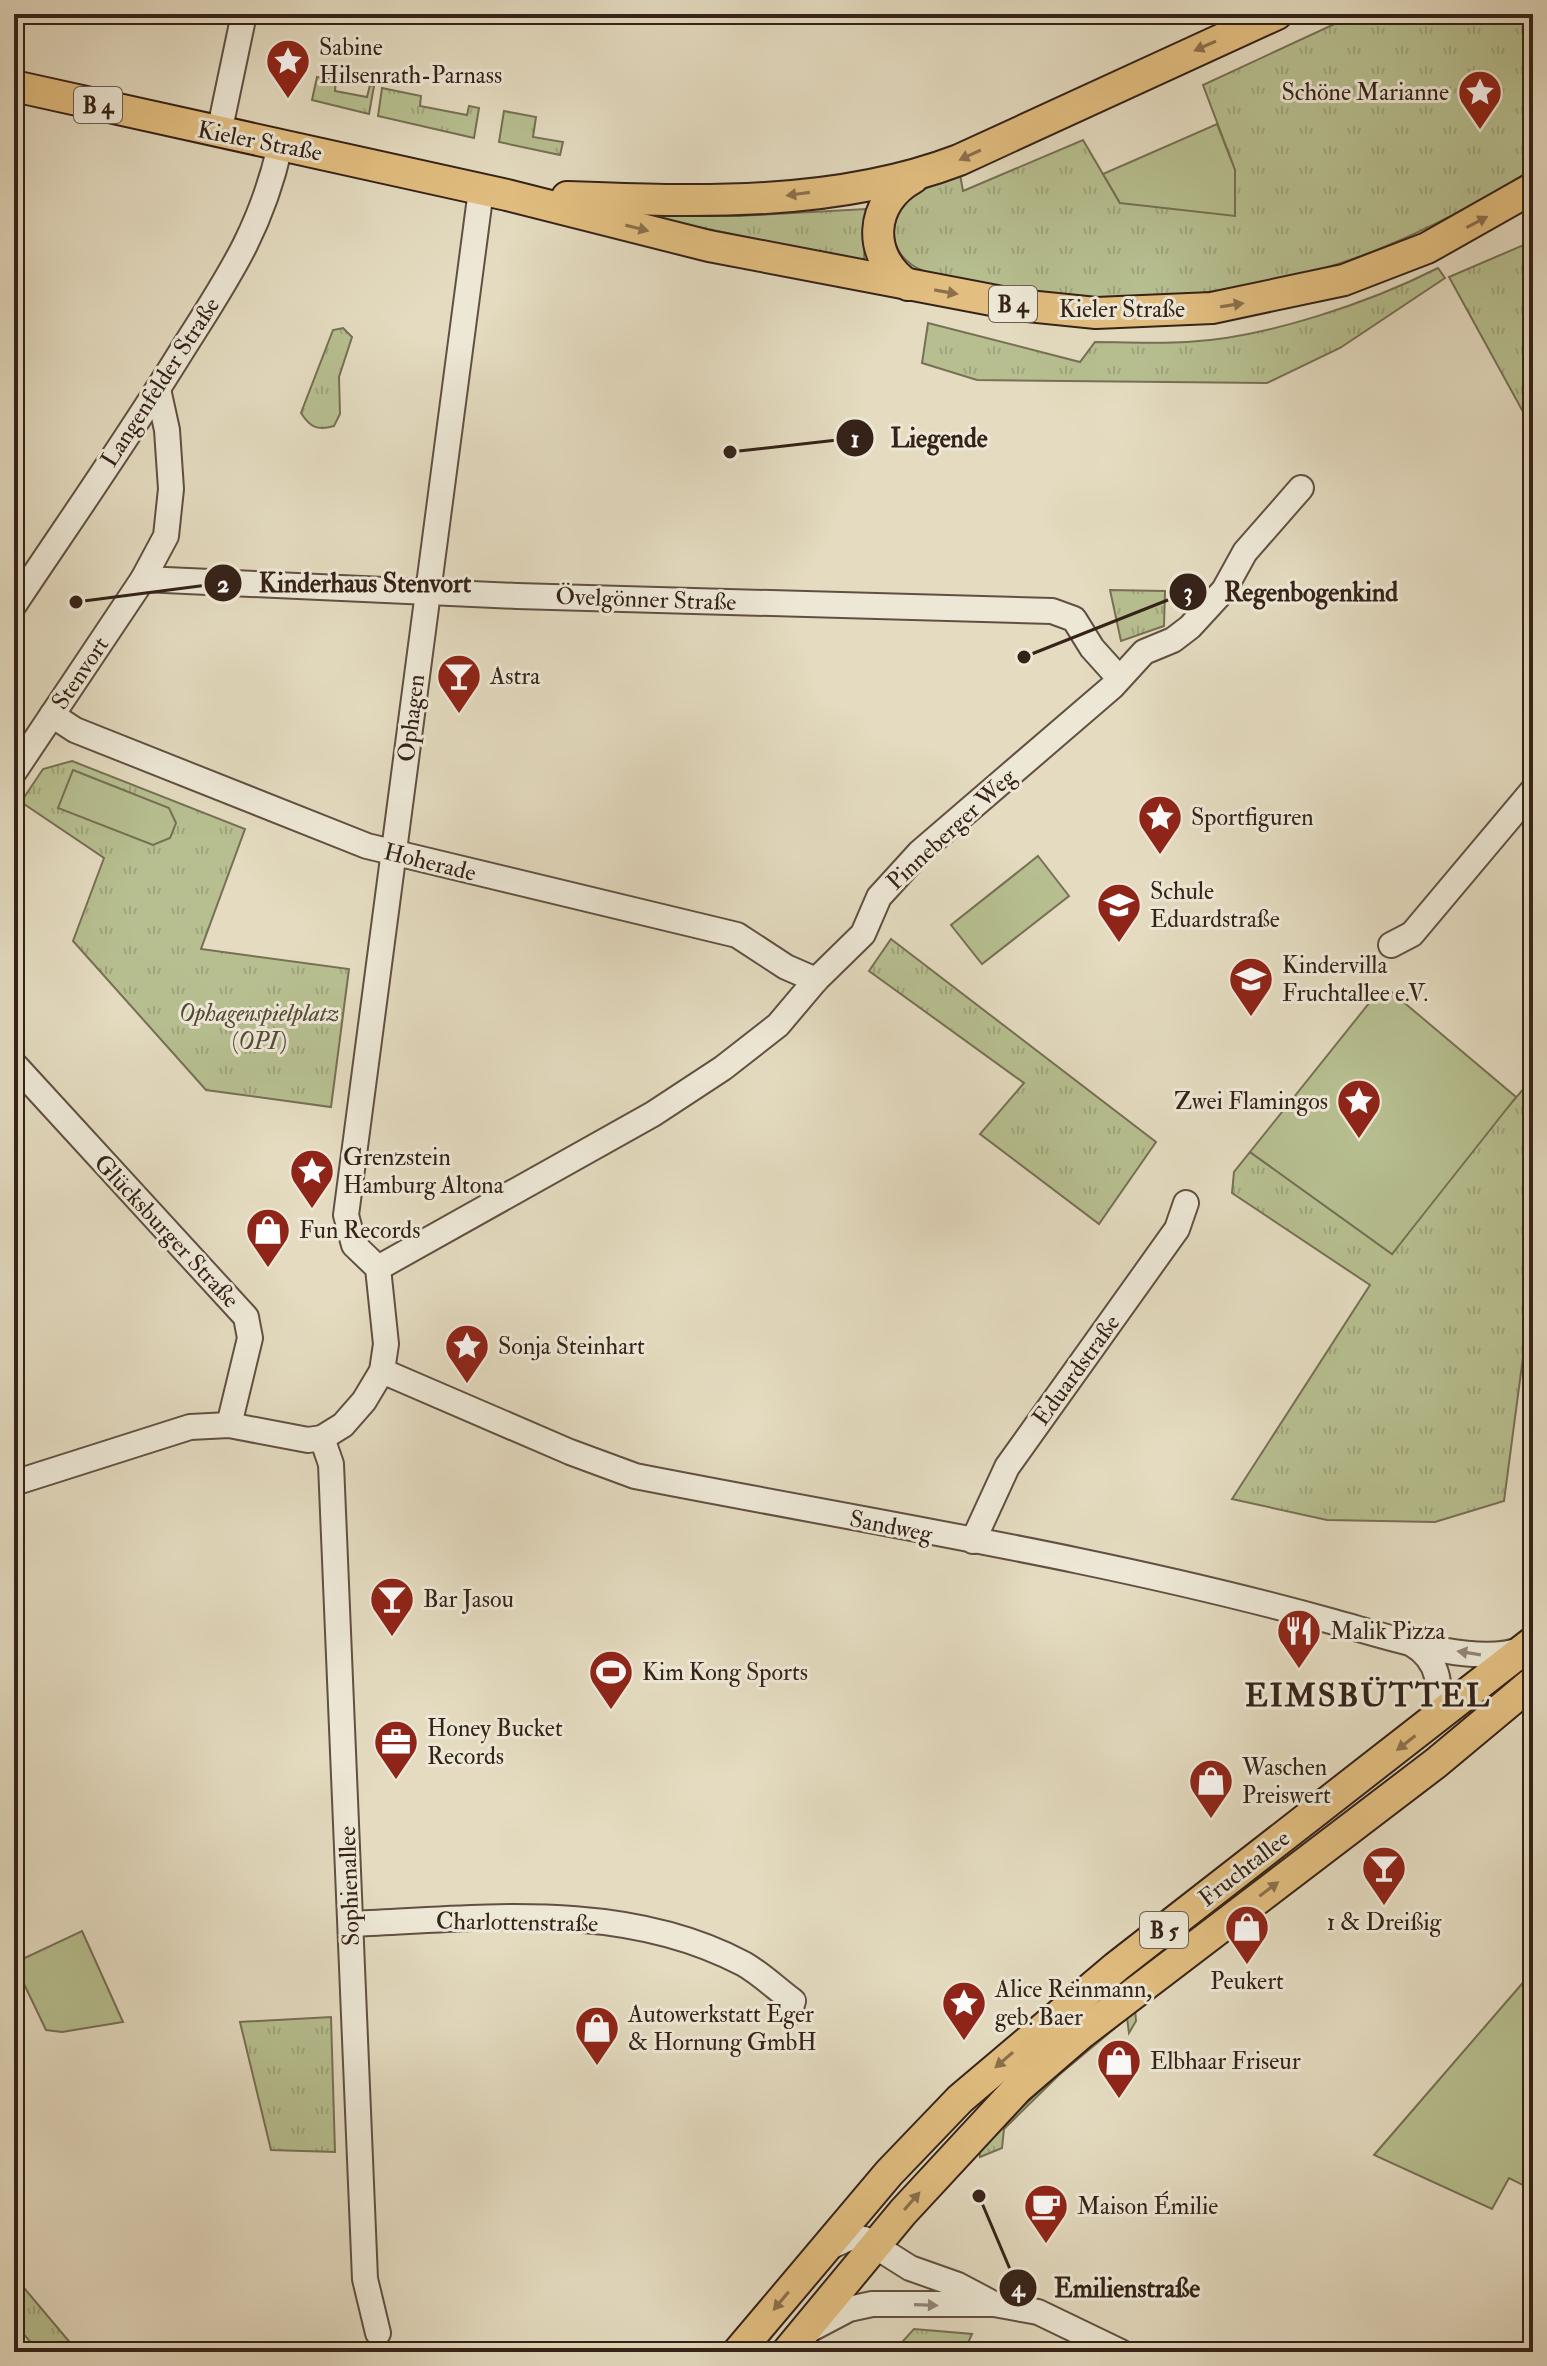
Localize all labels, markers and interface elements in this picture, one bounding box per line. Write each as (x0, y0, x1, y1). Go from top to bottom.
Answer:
place label: Sabine Hilsenrath-Parnass (319, 32, 502, 91)
place icon: Sabine Hilsenrath-Parnass (264, 37, 312, 100)
one-way arrow (1194, 39, 1217, 53)
place icon: Schöne Marianne (1456, 68, 1504, 131)
place label: Schöne Marianne (1281, 77, 1449, 108)
road number: B 4 (74, 87, 122, 123)
street label: Kieler Straße (195, 114, 325, 169)
one-way arrow (958, 149, 981, 162)
one-way arrow (786, 188, 811, 201)
one-way arrow (1466, 215, 1488, 229)
one-way arrow (625, 222, 650, 234)
road number: B 4 (989, 286, 1037, 322)
one-way arrow (934, 287, 959, 299)
street label: Langenfelder Straße (94, 291, 227, 473)
street label: Kieler Straße (1059, 294, 1185, 325)
one-way arrow (1220, 298, 1245, 311)
callout: Liegende (835, 413, 1004, 463)
text: Liegende (890, 423, 988, 456)
text: 1 (851, 424, 859, 455)
callout: Kinderhaus Stenvort (203, 558, 487, 608)
callout: Regenbogenkind (1168, 567, 1414, 617)
text: Kinderhaus Stenvort (259, 568, 472, 600)
text: 2 (217, 569, 229, 600)
text: 3 (1183, 577, 1193, 608)
text: Regenbogenkind (1224, 577, 1398, 610)
street label: Övelgönner Straße (555, 581, 737, 618)
street label: Stenvort (45, 631, 116, 716)
bar icon: Astra (435, 652, 483, 715)
place label: Astra (489, 661, 541, 692)
street label: Ophagen (391, 672, 432, 764)
street label: Pinneberger Weg (880, 761, 1023, 897)
place icon: Sportfiguren (1136, 793, 1184, 856)
place label: Sportfiguren (1191, 802, 1314, 833)
street label: Hoherade (380, 836, 479, 889)
place label: Schule Eduardstraße (1150, 876, 1280, 935)
school or university icon: Schule Eduardstraße (1095, 881, 1143, 944)
place label: Kindervilla Fruchtallee e.V. (1282, 950, 1428, 1009)
school or university icon: Kindervilla Fruchtallee e.V. (1227, 955, 1275, 1018)
park label: Ophagenspielplatz (OPI) (179, 998, 339, 1057)
place icon: Zwei Flamingos (1335, 1077, 1383, 1140)
place label: Zwei Flamingos (1174, 1086, 1328, 1117)
place label: Grenzstein Hamburg Altona (343, 1142, 505, 1201)
place icon: Grenzstein Hamburg Altona (288, 1147, 336, 1210)
street label: Glücksburger Straße (87, 1148, 246, 1315)
shop icon: Fun Records (244, 1206, 292, 1269)
place label: Fun Records (299, 1215, 420, 1246)
street label: Eduardstraße (1026, 1309, 1127, 1432)
place icon: Sonja Steinhart (443, 1322, 491, 1385)
place label: Sonja Steinhart (498, 1331, 645, 1362)
street label: Sandweg (847, 1503, 936, 1550)
bar icon: Bar Jasou (368, 1575, 416, 1638)
place label: Bar Jasou (423, 1584, 514, 1615)
restaurant icon: Malik Pizza (1275, 1607, 1323, 1670)
place label: Malik Pizza (1330, 1616, 1447, 1647)
one-way arrow (1456, 1646, 1481, 1658)
sports icon: Kim Kong Sports (587, 1648, 635, 1711)
place label: Kim Kong Sports (642, 1657, 808, 1688)
district label: EIMSBÜTTEL (1245, 1676, 1491, 1716)
place label: Honey Bucket Records (427, 1713, 563, 1772)
office icon: Honey Bucket Records (372, 1718, 420, 1781)
one-way arrow (1396, 1734, 1416, 1751)
place label: Waschen Preiswert (1241, 1752, 1331, 1811)
shop icon: Waschen Preiswert (1187, 1757, 1235, 1820)
street label: Fruchtallee (1192, 1823, 1296, 1914)
street label: Sophienallee (332, 1825, 367, 1947)
bar icon: 1 & Dreißig (1360, 1844, 1408, 1907)
one-way arrow (1259, 1881, 1279, 1897)
shop icon: Peukert (1223, 1903, 1271, 1966)
street label: Charlottenstraße (436, 1906, 598, 1939)
place label: 1 & Dreißig (1327, 1907, 1443, 1938)
road number: B 5 (1140, 1912, 1188, 1948)
place label: Peukert (1210, 1966, 1284, 1997)
place label: Alice Reinmann, geb. Baer (994, 1974, 1152, 2033)
place icon: Alice Reinmann, geb. Baer (940, 1979, 988, 2042)
place label: Autowerkstatt Eger & Hornung GmbH (627, 1999, 817, 2058)
shop icon: Autowerkstatt Eger & Hornung GmbH (573, 2004, 621, 2067)
shop icon: Elbhaar Friseur (1095, 2037, 1143, 2100)
place label: Elbhaar Friseur (1150, 2046, 1301, 2077)
one-way arrow (995, 2050, 1014, 2068)
cafe icon: Maison Émilie (1022, 2182, 1070, 2245)
place label: Maison Émilie (1077, 2190, 1218, 2222)
one-way arrow (903, 2192, 921, 2211)
callout: Emilienstraße (998, 2263, 1216, 2313)
text: 4 (1011, 2273, 1027, 2304)
text: Emilienstraße (1054, 2273, 1200, 2305)
one-way arrow (773, 2291, 790, 2311)
one-way arrow (914, 2298, 939, 2311)

